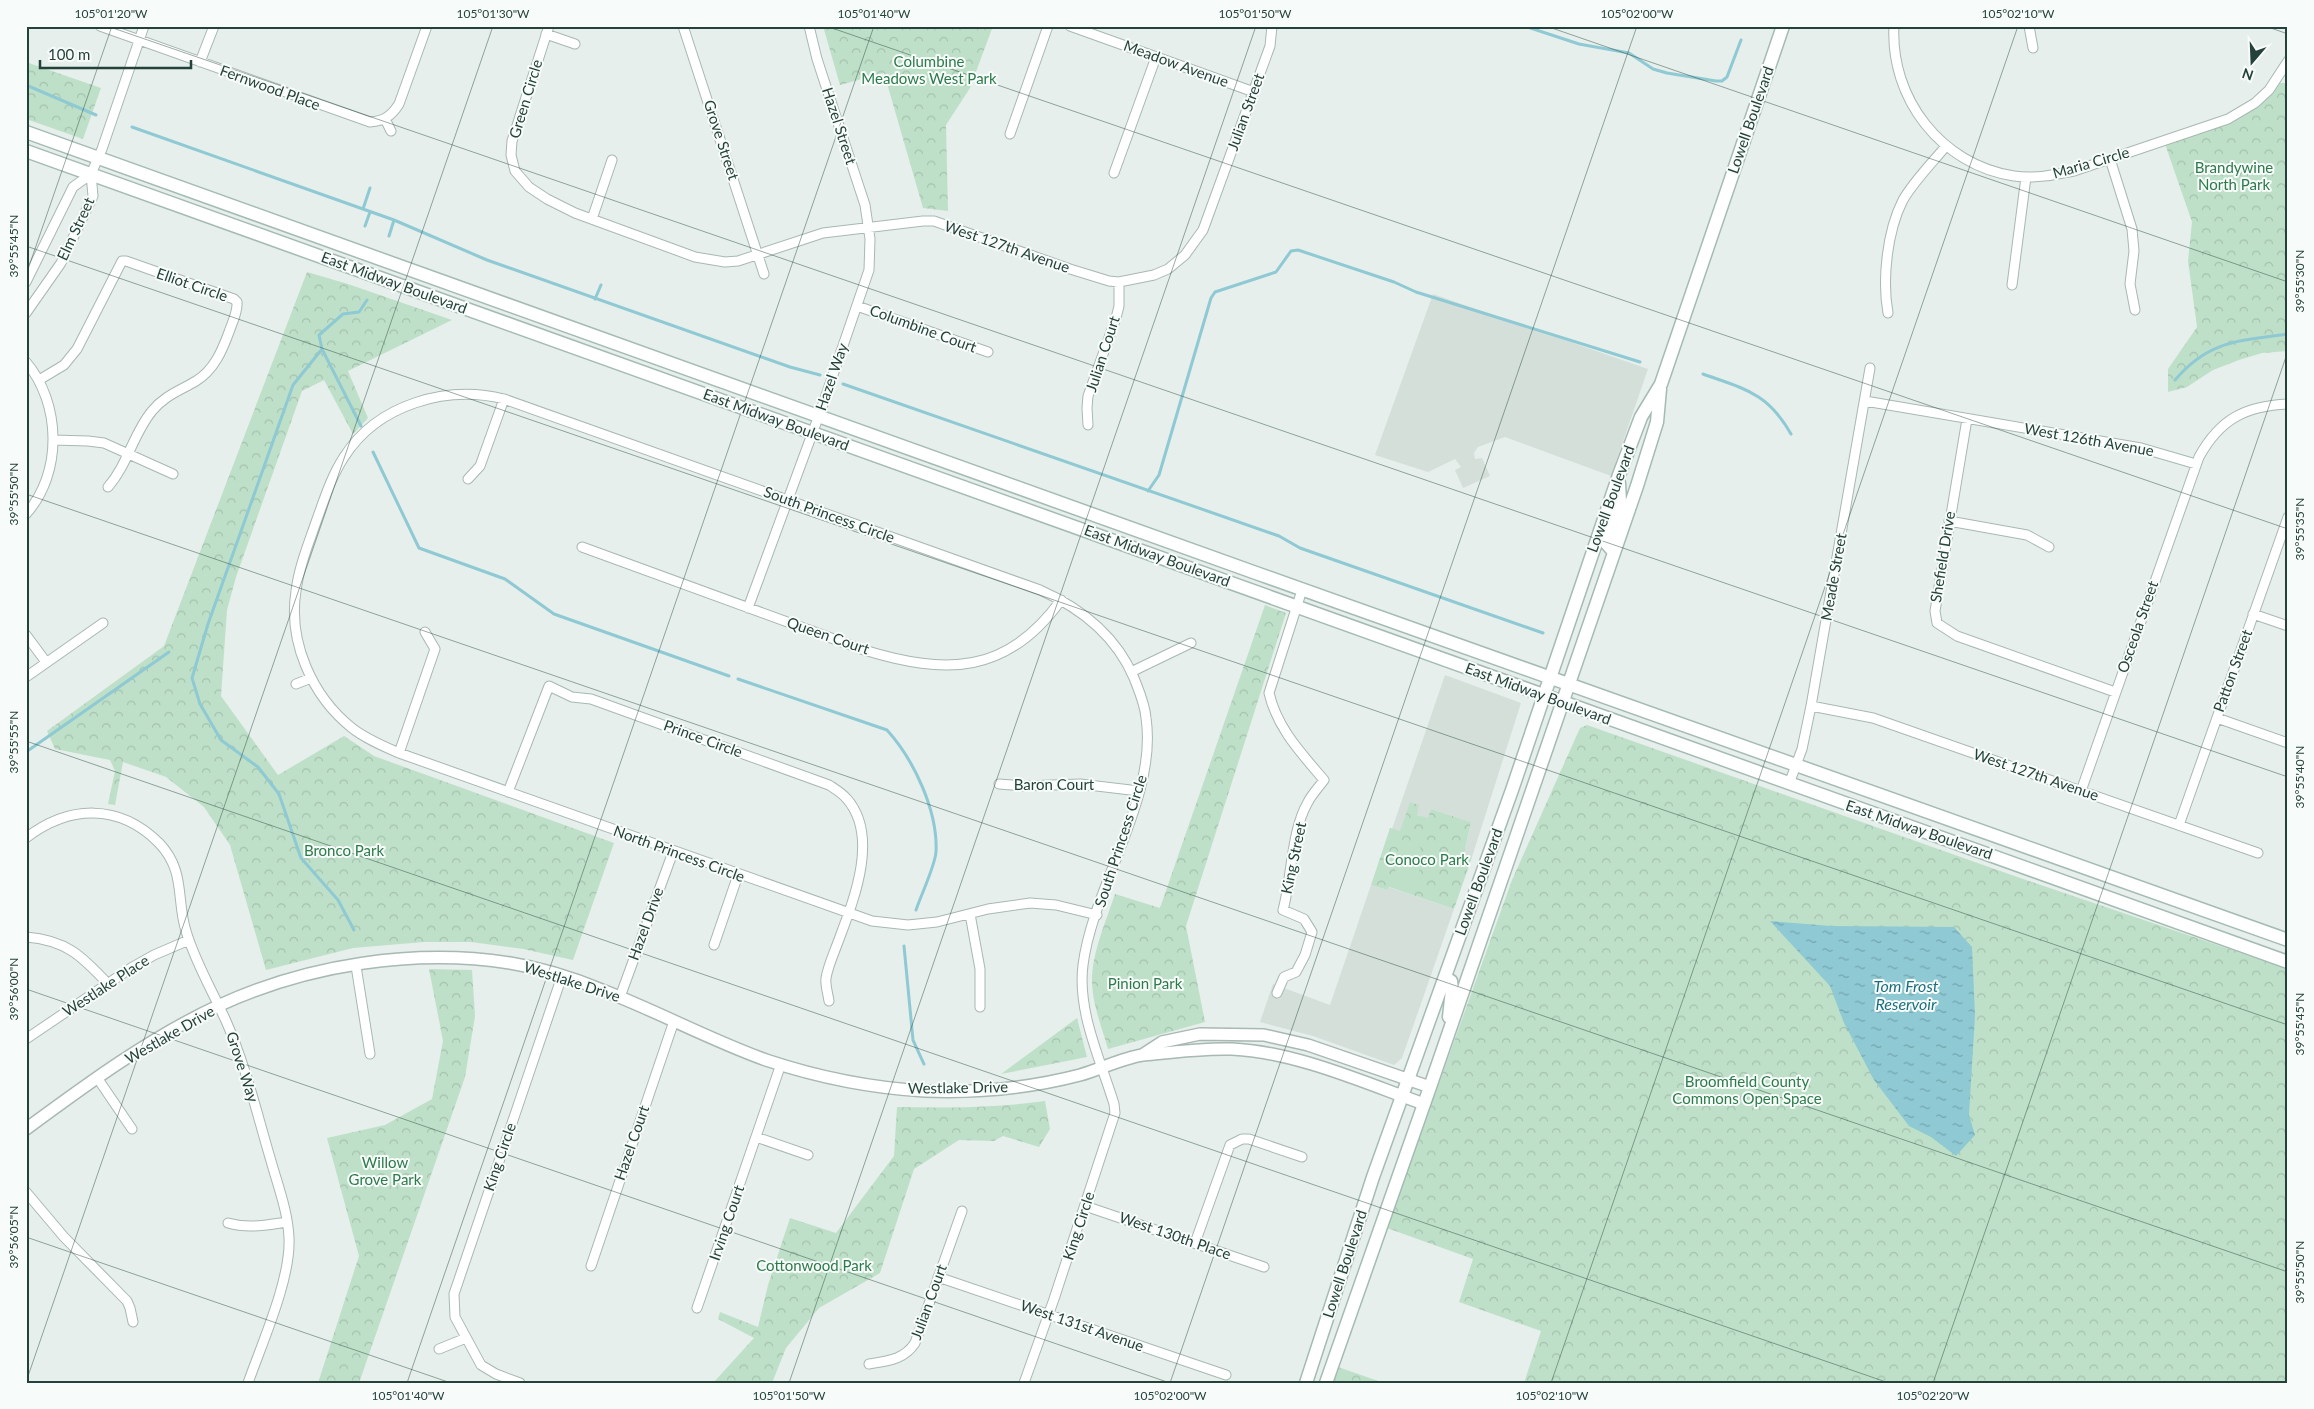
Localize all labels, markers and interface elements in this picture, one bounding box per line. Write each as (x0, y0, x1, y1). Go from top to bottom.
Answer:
text: 105°01'20"W (74, 6, 148, 21)
text: 105°01'30"W (456, 6, 530, 21)
text: 105°01'40"W (837, 6, 911, 21)
text: 105°01'50"W (1218, 6, 1292, 21)
text: 105°02'00"W (1600, 6, 1674, 21)
text: 105°02'10"W (1981, 6, 2055, 21)
street label: Meadow Avenue (1121, 36, 1231, 90)
scale bar (40, 38, 191, 70)
north arrow (2226, 38, 2276, 88)
text: 100 m (48, 45, 90, 63)
park label: Columbine Meadows West Park (861, 52, 997, 87)
street label: Green Circle (505, 57, 546, 140)
street label: Fernwood Place (218, 61, 323, 114)
street label: Lowell Boulevard (1723, 64, 1777, 176)
text: N (2240, 65, 2255, 85)
street label: Julian Street (1223, 70, 1268, 153)
street label: Hazel Street (819, 85, 861, 167)
street label: Grove Street (701, 97, 744, 183)
street label: Maria Circle (2050, 142, 2131, 182)
park label: Brandywine North Park (2195, 158, 2273, 193)
street label: Elm Street (53, 193, 98, 263)
text: 39°55'45"N (6, 215, 21, 277)
street label: West 127th Avenue (942, 216, 1072, 276)
street label: East Midway Boulevard (319, 247, 470, 317)
text: 39°55'30"N (2292, 250, 2307, 312)
street label: Elliot Circle (154, 263, 230, 305)
street label: Columbine Court (867, 300, 980, 356)
street label: Julian Court (1081, 313, 1123, 394)
street label: Hazel Way (811, 340, 851, 413)
street label: East Midway Boulevard (701, 384, 852, 454)
street label: West 126th Avenue (2023, 419, 2155, 459)
street label: Lowell Boulevard (1582, 443, 1638, 555)
text: 39°55'50"N (6, 463, 21, 525)
street label: South Princess Circle (761, 482, 897, 546)
text: 39°55'35"N (2292, 498, 2307, 560)
street label: Shefield Drive (1926, 510, 1958, 604)
street label: East Midway Boulevard (1082, 520, 1233, 590)
street label: Meade Street (1816, 531, 1850, 622)
street label: Osceola Street (2113, 578, 2161, 675)
street label: Queen Court (785, 613, 872, 658)
street label: Patton Street (2209, 626, 2256, 714)
street label: East Midway Boulevard (1463, 658, 1614, 728)
text: 39°55'55"N (6, 711, 21, 773)
street label: Prince Circle (662, 715, 745, 761)
street label: West 127th Avenue (1971, 744, 2101, 804)
text: 39°55'40"N (2292, 746, 2307, 808)
street label: South Princess Circle (1090, 772, 1150, 909)
street label: Baron Court (1014, 775, 1095, 793)
street label: East Midway Boulevard (1844, 795, 1995, 863)
street label: King Street (1277, 820, 1310, 895)
street label: North Princess Circle (611, 821, 747, 885)
street label: Lowell Boulevard (1450, 826, 1506, 938)
park label: Bronco Park (304, 841, 384, 859)
park label: Conoco Park (1385, 850, 1469, 868)
street label: Hazel Drive (624, 885, 667, 963)
street label: Westlake Place (59, 951, 152, 1020)
street label: Westlake Drive (522, 957, 623, 1005)
text: 39°56'00"N (6, 958, 21, 1020)
park label: Pinion Park (1108, 974, 1183, 992)
water label: Tom Frost Reservoir (1874, 976, 1939, 1013)
text: 39°55'45"N (2292, 993, 2307, 1055)
street label: Westlake Drive (122, 1001, 217, 1067)
street label: Grove Way (223, 1029, 263, 1104)
park label: Broomfield County Commons Open Space (1672, 1072, 1822, 1107)
street label: Westlake Drive (908, 1077, 1008, 1097)
street label: Hazel Court (610, 1102, 652, 1183)
street label: King Circle (479, 1120, 519, 1193)
park label: Willow Grove Park (349, 1153, 422, 1188)
street label: Irving Court (705, 1182, 748, 1263)
street label: King Circle (1059, 1189, 1098, 1262)
text: 39°56'05"N (6, 1206, 21, 1268)
street label: Lowell Boulevard (1318, 1207, 1370, 1320)
street label: West 130th Place (1117, 1208, 1234, 1263)
text: 39°55'50"N (2292, 1241, 2307, 1303)
park label: Cottonwood Park (756, 1256, 872, 1274)
street label: Julian Court (906, 1261, 950, 1342)
street label: West 131st Avenue (1018, 1295, 1146, 1355)
text: 105°01'40"W (371, 1388, 445, 1403)
text: 105°01'50"W (752, 1388, 826, 1403)
text: 105°02'00"W (1133, 1388, 1207, 1403)
text: 105°02'10"W (1515, 1388, 1589, 1403)
text: 105°02'20"W (1896, 1388, 1970, 1403)

